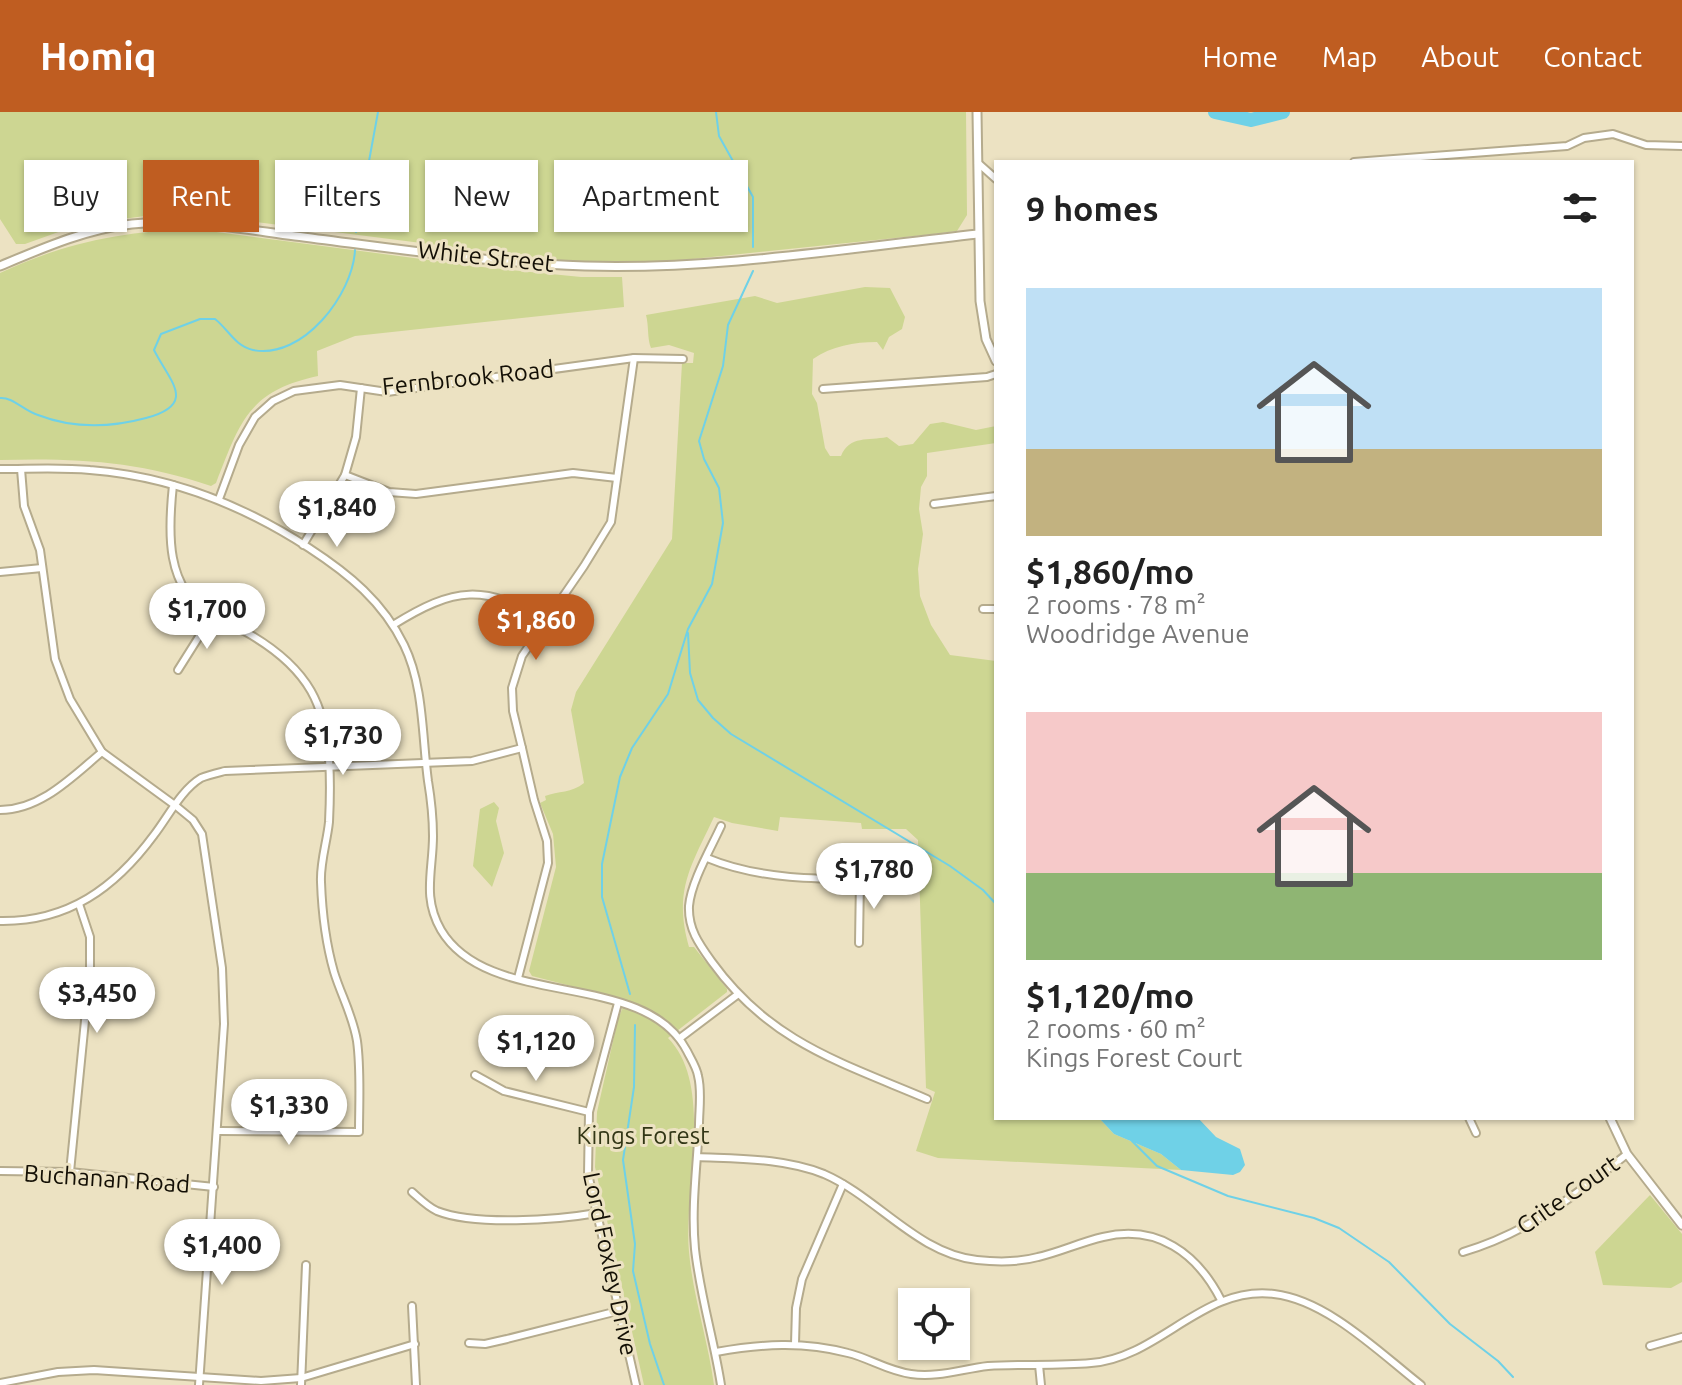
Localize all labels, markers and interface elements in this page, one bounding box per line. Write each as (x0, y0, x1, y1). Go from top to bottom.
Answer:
text: Homiq (40, 35, 157, 77)
text: Home (1203, 41, 1278, 72)
text: Map (1322, 41, 1377, 72)
text: About (1421, 41, 1499, 72)
text: Contact (1543, 41, 1642, 72)
chip: Buy (24, 160, 127, 232)
chip: Rent (143, 160, 259, 232)
chip: Filters (275, 160, 409, 232)
chip: New (425, 160, 538, 232)
chip: Apartment (554, 160, 748, 232)
icon: filters (1558, 186, 1602, 230)
text: 9 homes (1026, 189, 1159, 227)
street label: White Street (417, 236, 556, 277)
icon: home (1242, 340, 1386, 484)
street label: Fernbrook Road (381, 355, 555, 400)
pin: $1,840 (272, 481, 402, 549)
text: $1,840 (297, 492, 377, 521)
text: $1,860/mo (1026, 552, 1194, 590)
pin: $1,700 (142, 583, 272, 651)
text: 2 rooms · 78 m² (1026, 590, 1206, 619)
text: $1,700 (167, 594, 247, 623)
pin: $1,860 (471, 594, 601, 662)
text: $1,860 (496, 605, 576, 634)
text: Woodridge Avenue (1026, 619, 1250, 648)
pin: $1,730 (278, 709, 408, 777)
text: $1,730 (303, 720, 383, 749)
icon: home (1242, 764, 1386, 908)
pin: $1,780 (809, 843, 939, 911)
text: $1,780 (834, 854, 914, 883)
pin: $3,450 (32, 967, 162, 1035)
text: $1,120/mo (1026, 976, 1194, 1014)
text: $3,450 (57, 978, 137, 1007)
text: 2 rooms · 60 m² (1026, 1014, 1206, 1043)
pin: $1,120 (471, 1015, 601, 1083)
text: $1,120 (496, 1026, 576, 1055)
text: Kings Forest Court (1026, 1043, 1242, 1072)
pin: $1,330 (224, 1079, 354, 1147)
text: $1,330 (249, 1090, 329, 1119)
park label: Kings Forest (576, 1122, 710, 1149)
street label: Crite Court (1511, 1149, 1625, 1240)
street label: Buchanan Road (23, 1159, 191, 1198)
street label: Lord Foxley Drive (578, 1170, 643, 1358)
pin: $1,400 (157, 1219, 287, 1287)
text: $1,400 (182, 1230, 262, 1259)
map controls (898, 1288, 970, 1360)
button: locate (898, 1288, 970, 1360)

